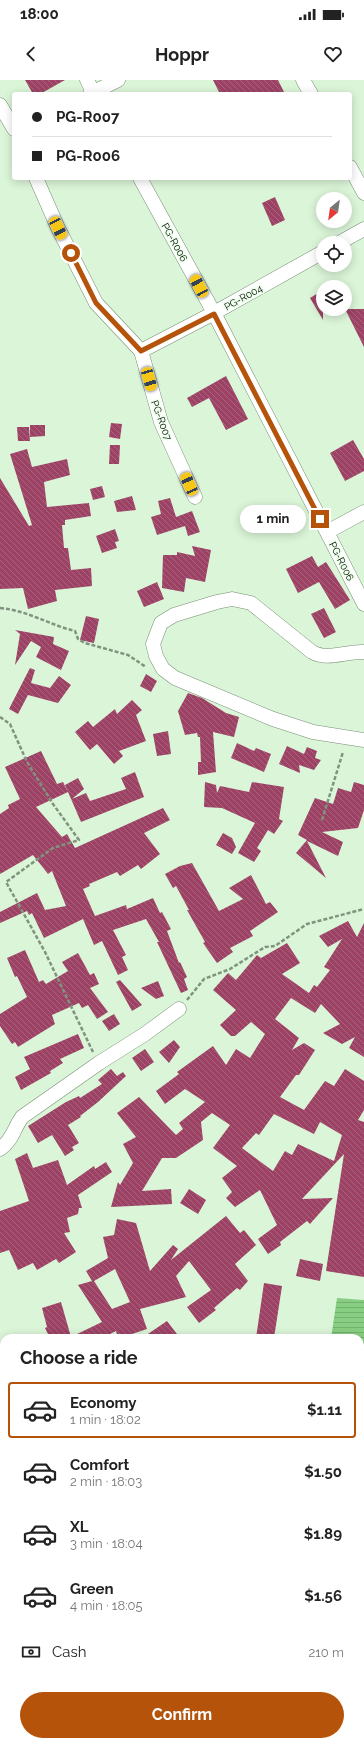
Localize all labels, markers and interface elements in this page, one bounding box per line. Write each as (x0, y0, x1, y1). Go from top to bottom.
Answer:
text: 18:00 (20, 5, 59, 23)
icon: back (20, 43, 42, 65)
icon: heart (322, 43, 344, 65)
text: Hoppr (155, 44, 209, 65)
text: PG-R007 (56, 108, 119, 126)
text: PG-R006 (56, 147, 120, 165)
north arrow (316, 192, 352, 228)
map controls (316, 192, 352, 316)
car (47, 215, 69, 241)
street label: PG-R006 (159, 221, 190, 263)
button: locate (316, 236, 352, 272)
route start (62, 244, 80, 262)
car (188, 273, 210, 299)
button: layers (316, 280, 352, 316)
street label: PG-R004 (222, 282, 265, 312)
car (140, 366, 158, 392)
street label: PG-R007 (149, 399, 174, 442)
car (179, 471, 199, 497)
callout: 1 min (240, 505, 306, 533)
route end (311, 510, 329, 528)
text: 1 min (257, 511, 289, 526)
street label: PG-R006 (327, 540, 356, 583)
text: Choose a ride (20, 1347, 138, 1368)
icon: car (22, 1392, 58, 1428)
text: Economy (70, 1394, 137, 1412)
text: $1.11 (307, 1401, 342, 1419)
text: 1 min · 18:02 (70, 1412, 141, 1427)
icon: car (22, 1454, 58, 1490)
text: Comfort (70, 1456, 129, 1474)
text: $1.50 (304, 1463, 342, 1481)
text: 2 min · 18:03 (70, 1474, 142, 1489)
icon: car (22, 1516, 58, 1552)
text: XL (70, 1518, 88, 1536)
text: $1.89 (304, 1525, 342, 1543)
text: 3 min · 18:04 (70, 1536, 142, 1551)
icon: car (22, 1578, 58, 1614)
text: Green (70, 1580, 114, 1598)
text: $1.56 (304, 1587, 342, 1605)
text: 4 min · 18:05 (70, 1598, 143, 1613)
icon: cash (20, 1641, 42, 1663)
text: Cash (52, 1643, 86, 1661)
text: 210 m (308, 1645, 344, 1660)
button: Confirm (20, 1692, 344, 1738)

